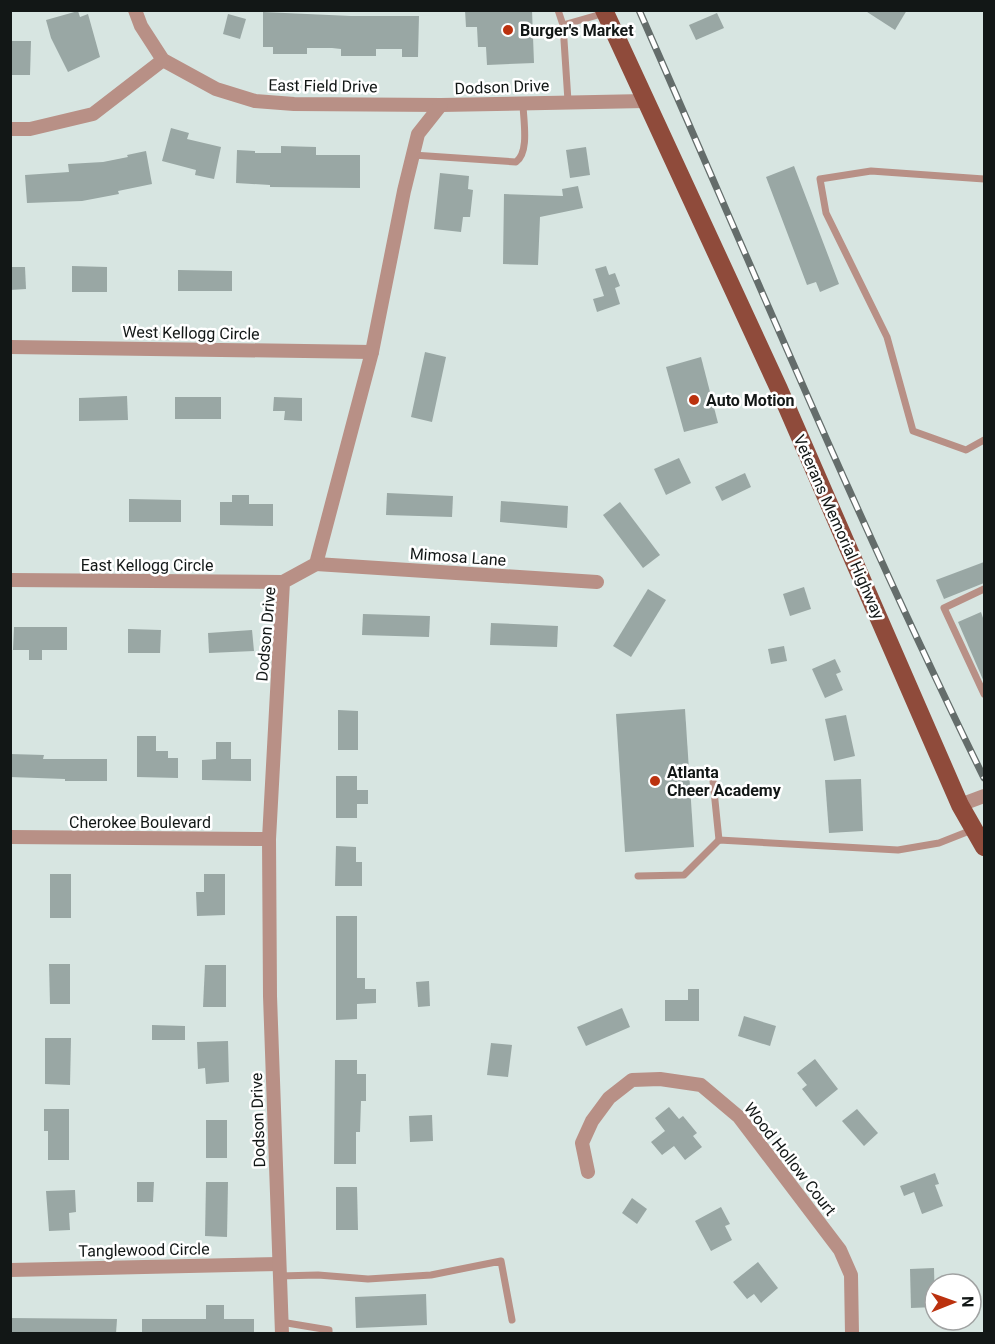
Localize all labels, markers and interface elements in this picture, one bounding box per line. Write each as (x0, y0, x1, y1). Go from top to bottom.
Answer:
place label: Burger's Market (520, 21, 634, 40)
marker: Burger's Market (501, 23, 515, 37)
street label: East Field Drive (268, 76, 378, 96)
street label: Dodson Drive (454, 76, 550, 98)
street label: West Kellogg Circle (122, 322, 260, 344)
place label: Auto Motion (706, 391, 795, 410)
marker: Auto Motion (687, 393, 701, 407)
street label: Veterans Memorial Highway (790, 432, 888, 622)
street label: Mimosa Lane (409, 544, 507, 570)
street label: East Kellogg Circle (81, 556, 213, 575)
street label: Dodson Drive (252, 586, 280, 682)
place label: Atlanta Cheer Academy (667, 763, 782, 800)
marker: Atlanta Cheer Academy (648, 774, 662, 788)
street label: Cherokee Boulevard (69, 813, 211, 832)
street label: Dodson Drive (247, 1072, 269, 1168)
street label: Wood Hollow Court (740, 1099, 840, 1219)
street label: Tanglewood Circle (78, 1239, 210, 1261)
north arrow (923, 1272, 983, 1332)
text: N (958, 1296, 977, 1308)

